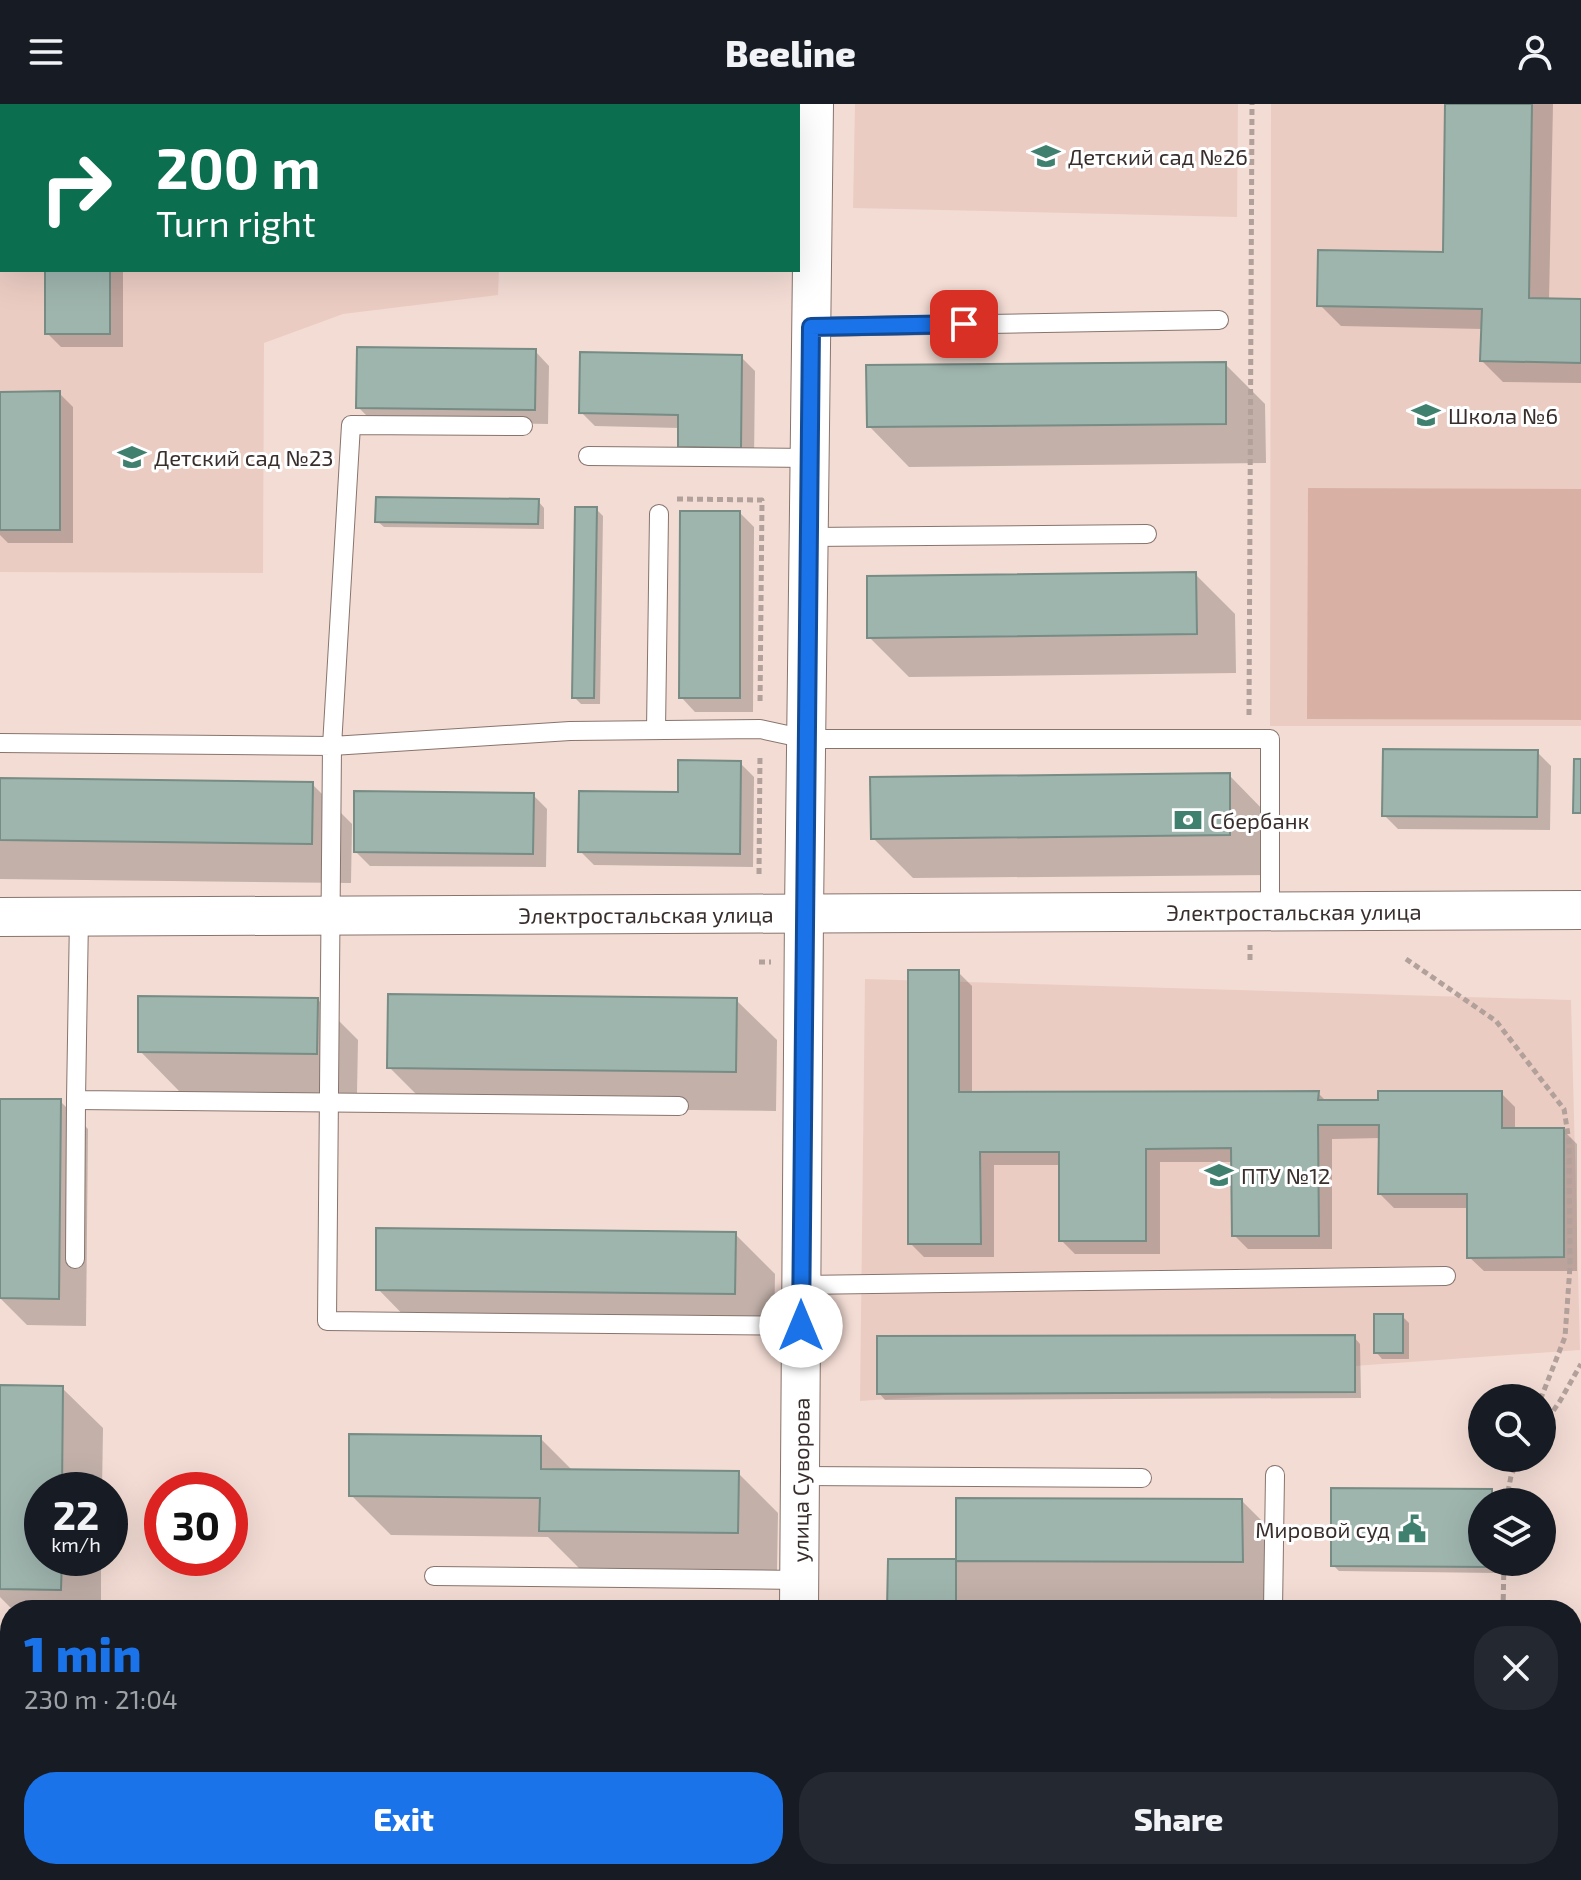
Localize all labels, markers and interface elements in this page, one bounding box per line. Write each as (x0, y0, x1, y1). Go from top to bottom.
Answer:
icon: menu (24, 30, 68, 74)
icon: person (1513, 30, 1557, 74)
text: Beeline (725, 31, 856, 74)
text: 200 m (156, 133, 321, 200)
icon: right (24, 136, 128, 240)
school or university icon: Детский сад №26 (1031, 141, 1061, 171)
place label: Детский сад №26 (1068, 143, 1248, 169)
text: Turn right (156, 201, 316, 244)
pin (930, 290, 998, 358)
icon: arrive (942, 302, 986, 346)
school or university icon: Школа №6 (1411, 400, 1441, 430)
place label: Школа №6 (1448, 402, 1558, 428)
school or university icon: Детский сад №23 (117, 442, 147, 472)
place label: Детский сад №23 (154, 444, 334, 470)
bank icon: Сбербанк (1173, 805, 1203, 835)
place label: Сбербанк (1210, 807, 1309, 833)
street label: Электростальская улица (1166, 898, 1422, 925)
street label: Электростальская улица (518, 901, 774, 928)
school or university icon: ПТУ №12 (1204, 1160, 1234, 1190)
place label: ПТУ №12 (1241, 1162, 1330, 1188)
position arrow (759, 1284, 843, 1368)
map controls (1468, 1384, 1556, 1576)
button: search (1468, 1384, 1556, 1472)
street label: улица Суворова (786, 1397, 814, 1563)
speed limit sign: 30 (144, 1472, 248, 1576)
button: layers (1468, 1488, 1556, 1576)
text: 22 (53, 1490, 99, 1538)
public building icon: Мировой суд (1397, 1514, 1427, 1544)
place label: Мировой суд (1255, 1516, 1390, 1543)
text: km/h (51, 1532, 101, 1556)
text: 1 min (24, 1624, 142, 1682)
button: close (1474, 1626, 1558, 1710)
text: 230 m · 21:04 (24, 1683, 178, 1714)
button: Exit (24, 1772, 783, 1864)
button: Share (799, 1772, 1558, 1864)

